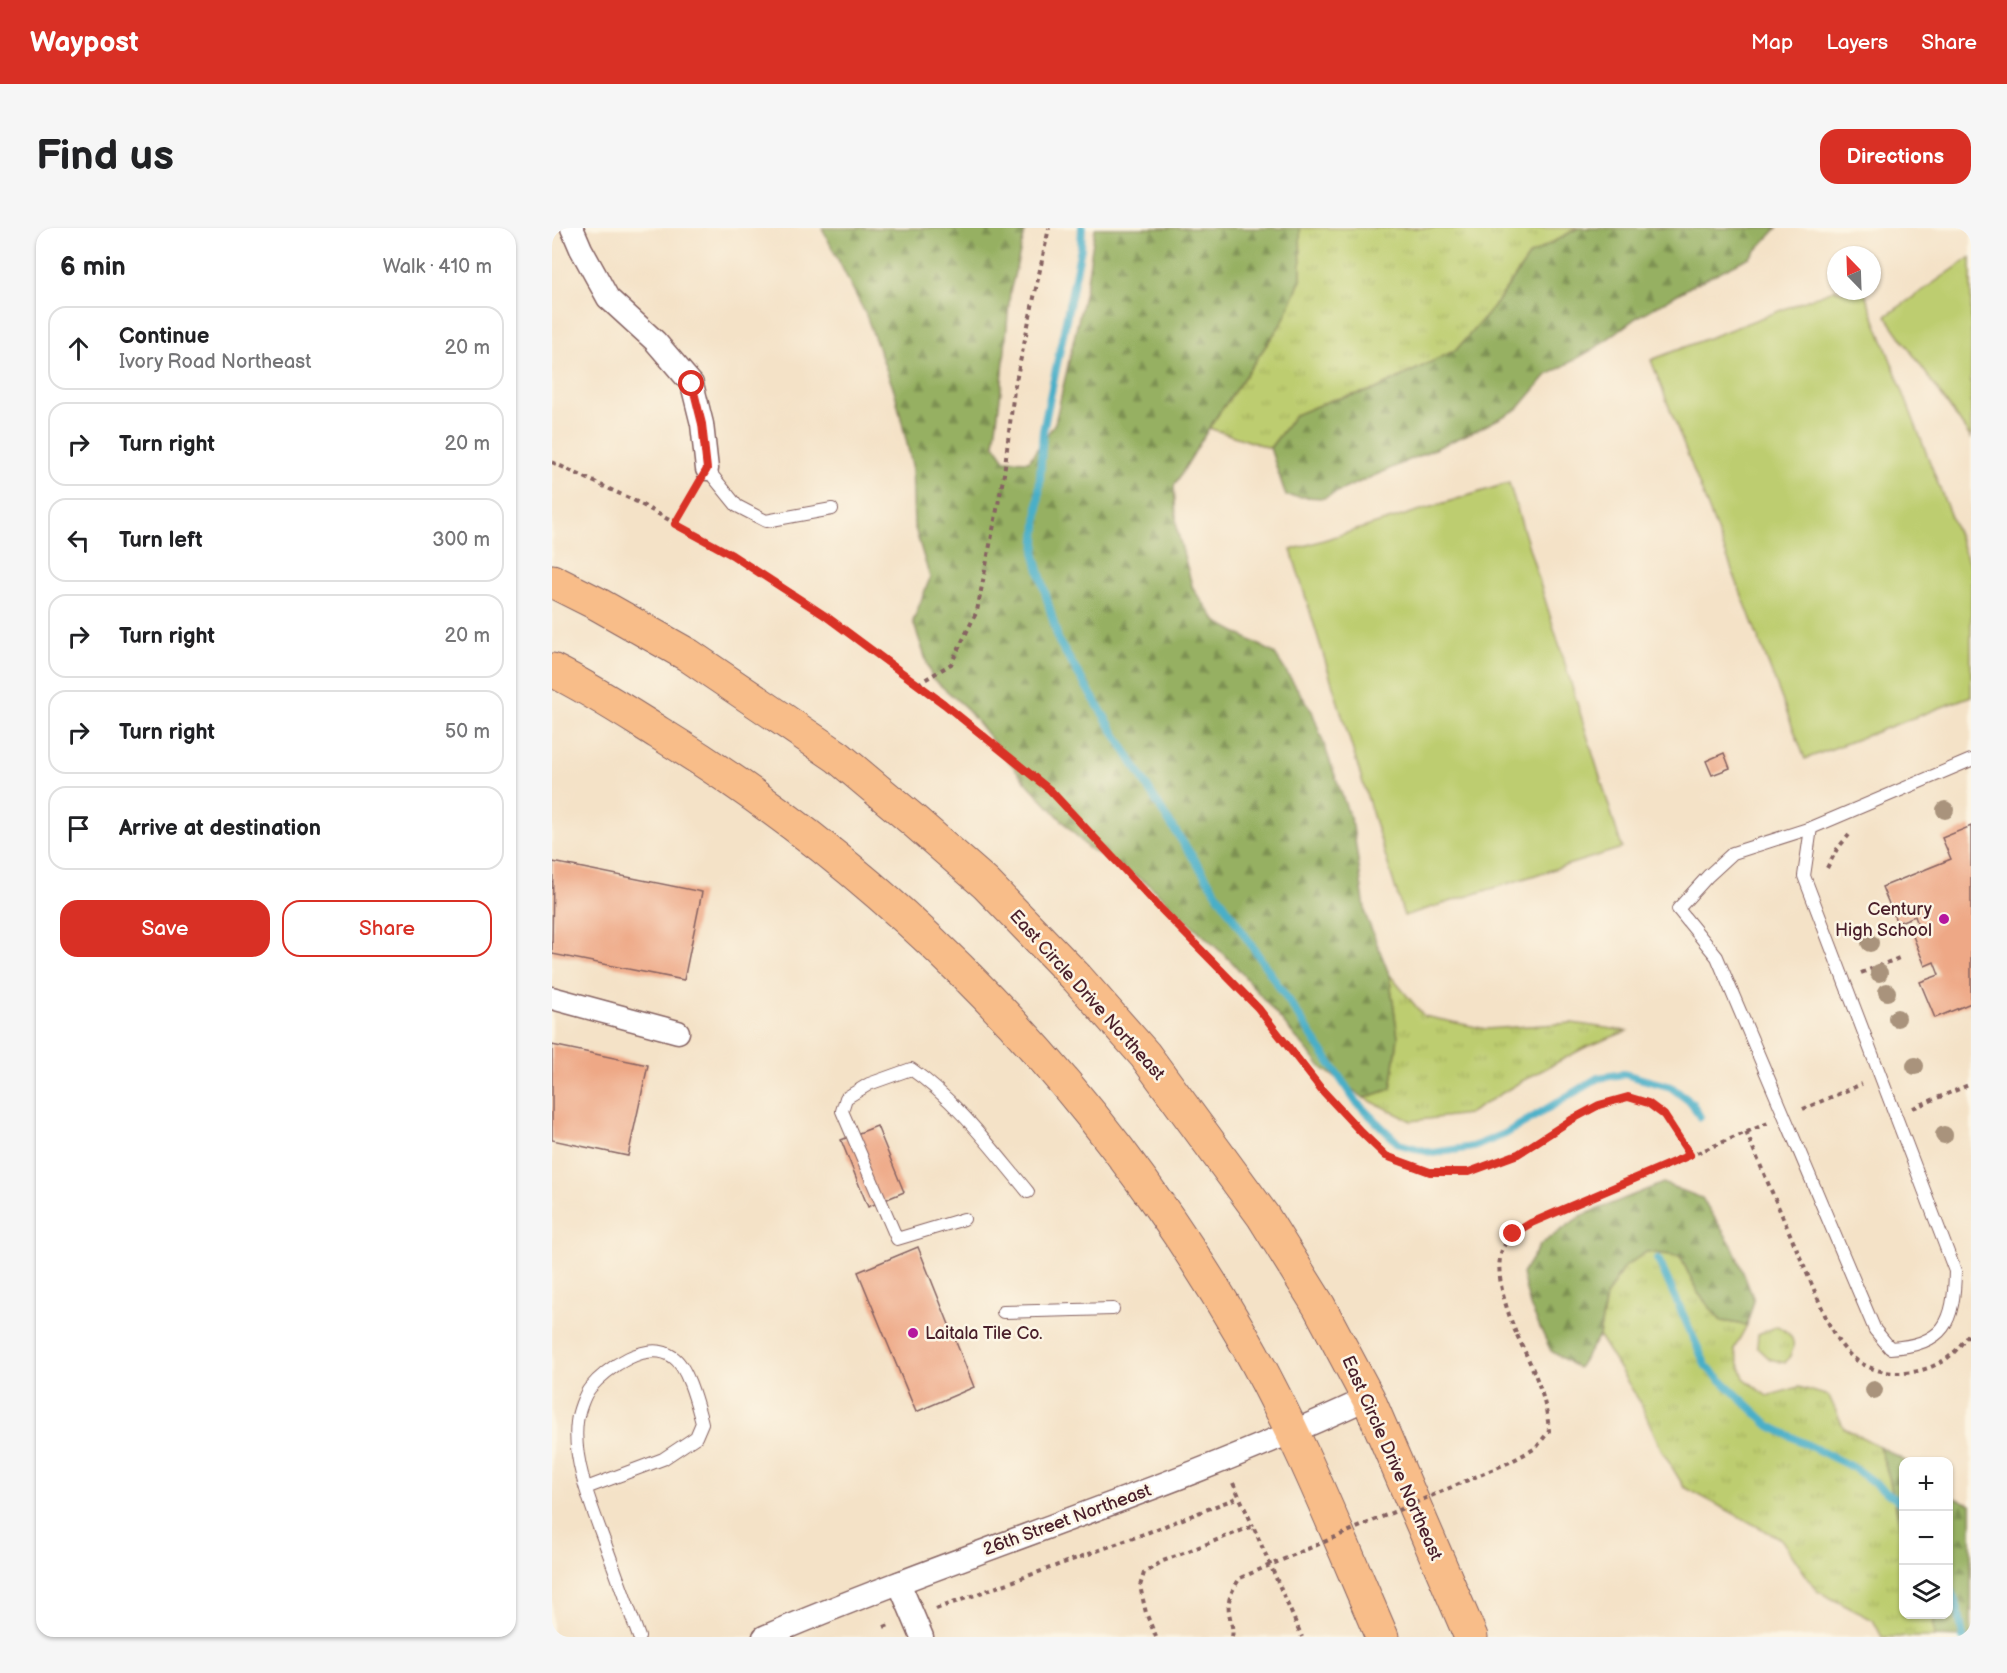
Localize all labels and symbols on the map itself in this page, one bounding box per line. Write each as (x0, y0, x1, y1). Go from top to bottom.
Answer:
north arrow (1827, 246, 1881, 300)
route start (678, 370, 704, 396)
place label: Century High School (1835, 899, 1933, 941)
street label: East Circle Drive Northeast (1005, 906, 1169, 1085)
marker: Century High School (1937, 912, 1951, 926)
route end (1499, 1220, 1525, 1246)
place label: Laitala Tile Co. (925, 1323, 1042, 1344)
marker: Laitala Tile Co. (906, 1326, 920, 1340)
street label: East Circle Drive Northeast (1337, 1352, 1447, 1564)
street label: 26th Street Northeast (980, 1480, 1154, 1560)

